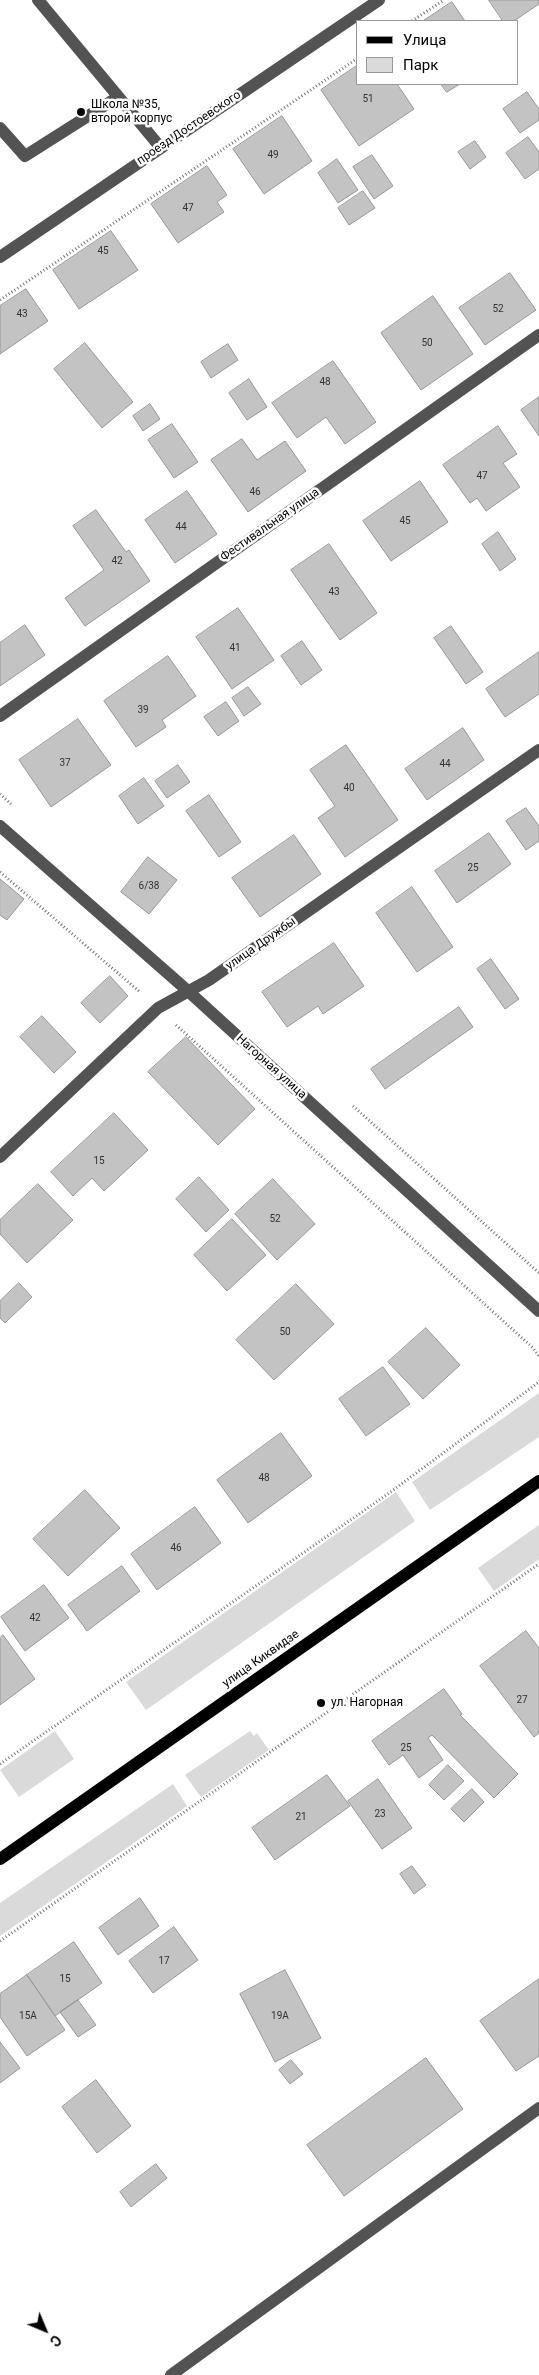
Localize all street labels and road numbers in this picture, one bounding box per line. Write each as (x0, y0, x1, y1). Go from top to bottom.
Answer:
street label: проезд Достоевского (134, 88, 244, 168)
street label: Фестивальная улица (218, 485, 322, 565)
street label: улица Дружбы (223, 914, 299, 974)
street label: Нагорная улица (233, 1032, 309, 1102)
street label: улица Киквидзе (220, 1627, 302, 1691)

